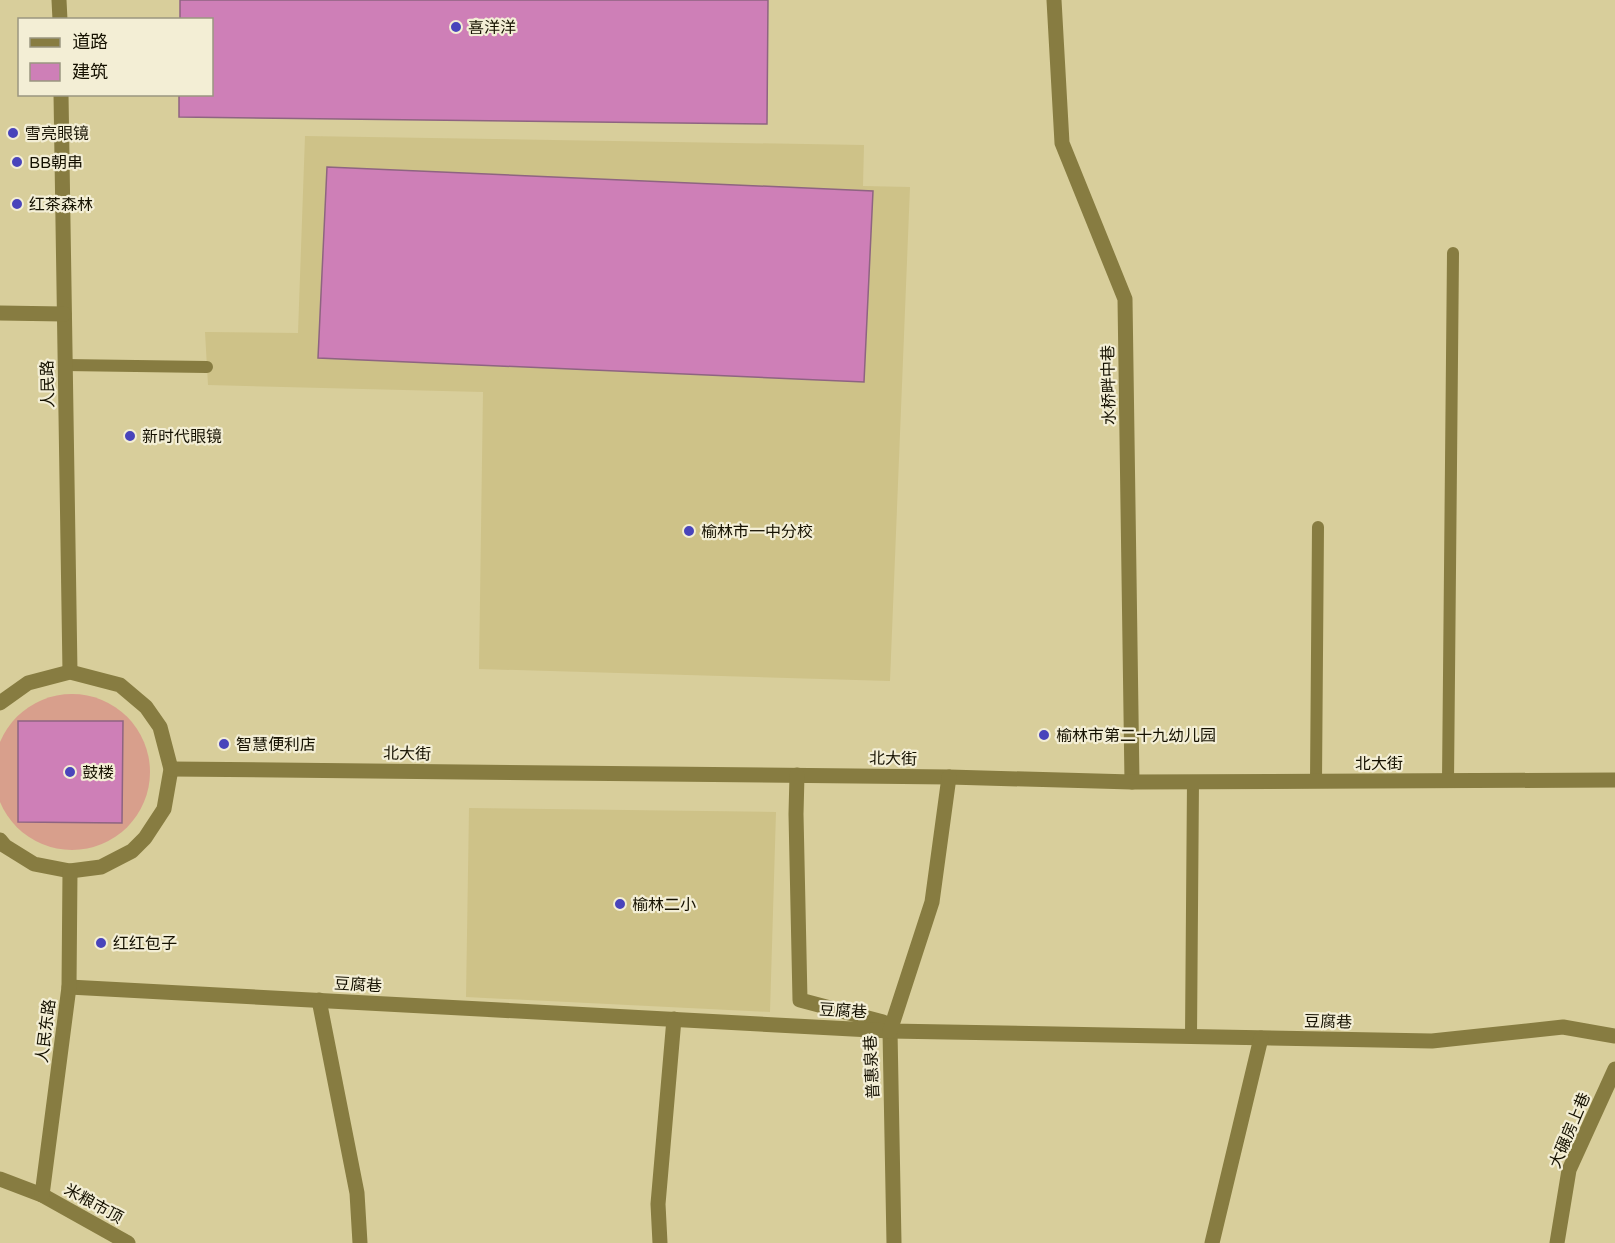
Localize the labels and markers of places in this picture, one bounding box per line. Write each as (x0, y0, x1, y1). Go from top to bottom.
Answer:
place label: 喜洋洋 (468, 18, 516, 38)
marker: 喜洋洋 (449, 20, 463, 34)
place label: 雪亮眼镜 (25, 124, 89, 144)
marker: 雪亮眼镜 (6, 126, 20, 140)
place label: BB朝串 (29, 153, 83, 173)
marker: BB朝串 (10, 155, 24, 169)
place label: 红茶森林 (29, 195, 93, 215)
marker: 红茶森林 (10, 197, 24, 211)
place label: 新时代眼镜 (142, 427, 222, 447)
marker: 新时代眼镜 (123, 429, 137, 443)
place label: 榆林市一中分校 (701, 522, 813, 542)
marker: 榆林市一中分校 (682, 524, 696, 538)
place label: 榆林市第二十九幼儿园 (1056, 726, 1216, 746)
marker: 榆林市第二十九幼儿园 (1037, 728, 1051, 742)
place label: 智慧便利店 (236, 735, 316, 755)
marker: 智慧便利店 (217, 737, 231, 751)
place label: 鼓楼 (82, 763, 114, 783)
marker: 鼓楼 (63, 765, 77, 779)
place label: 榆林二小 (632, 895, 696, 915)
marker: 榆林二小 (613, 897, 627, 911)
place label: 红红包子 (113, 934, 177, 954)
marker: 红红包子 (94, 936, 108, 950)

